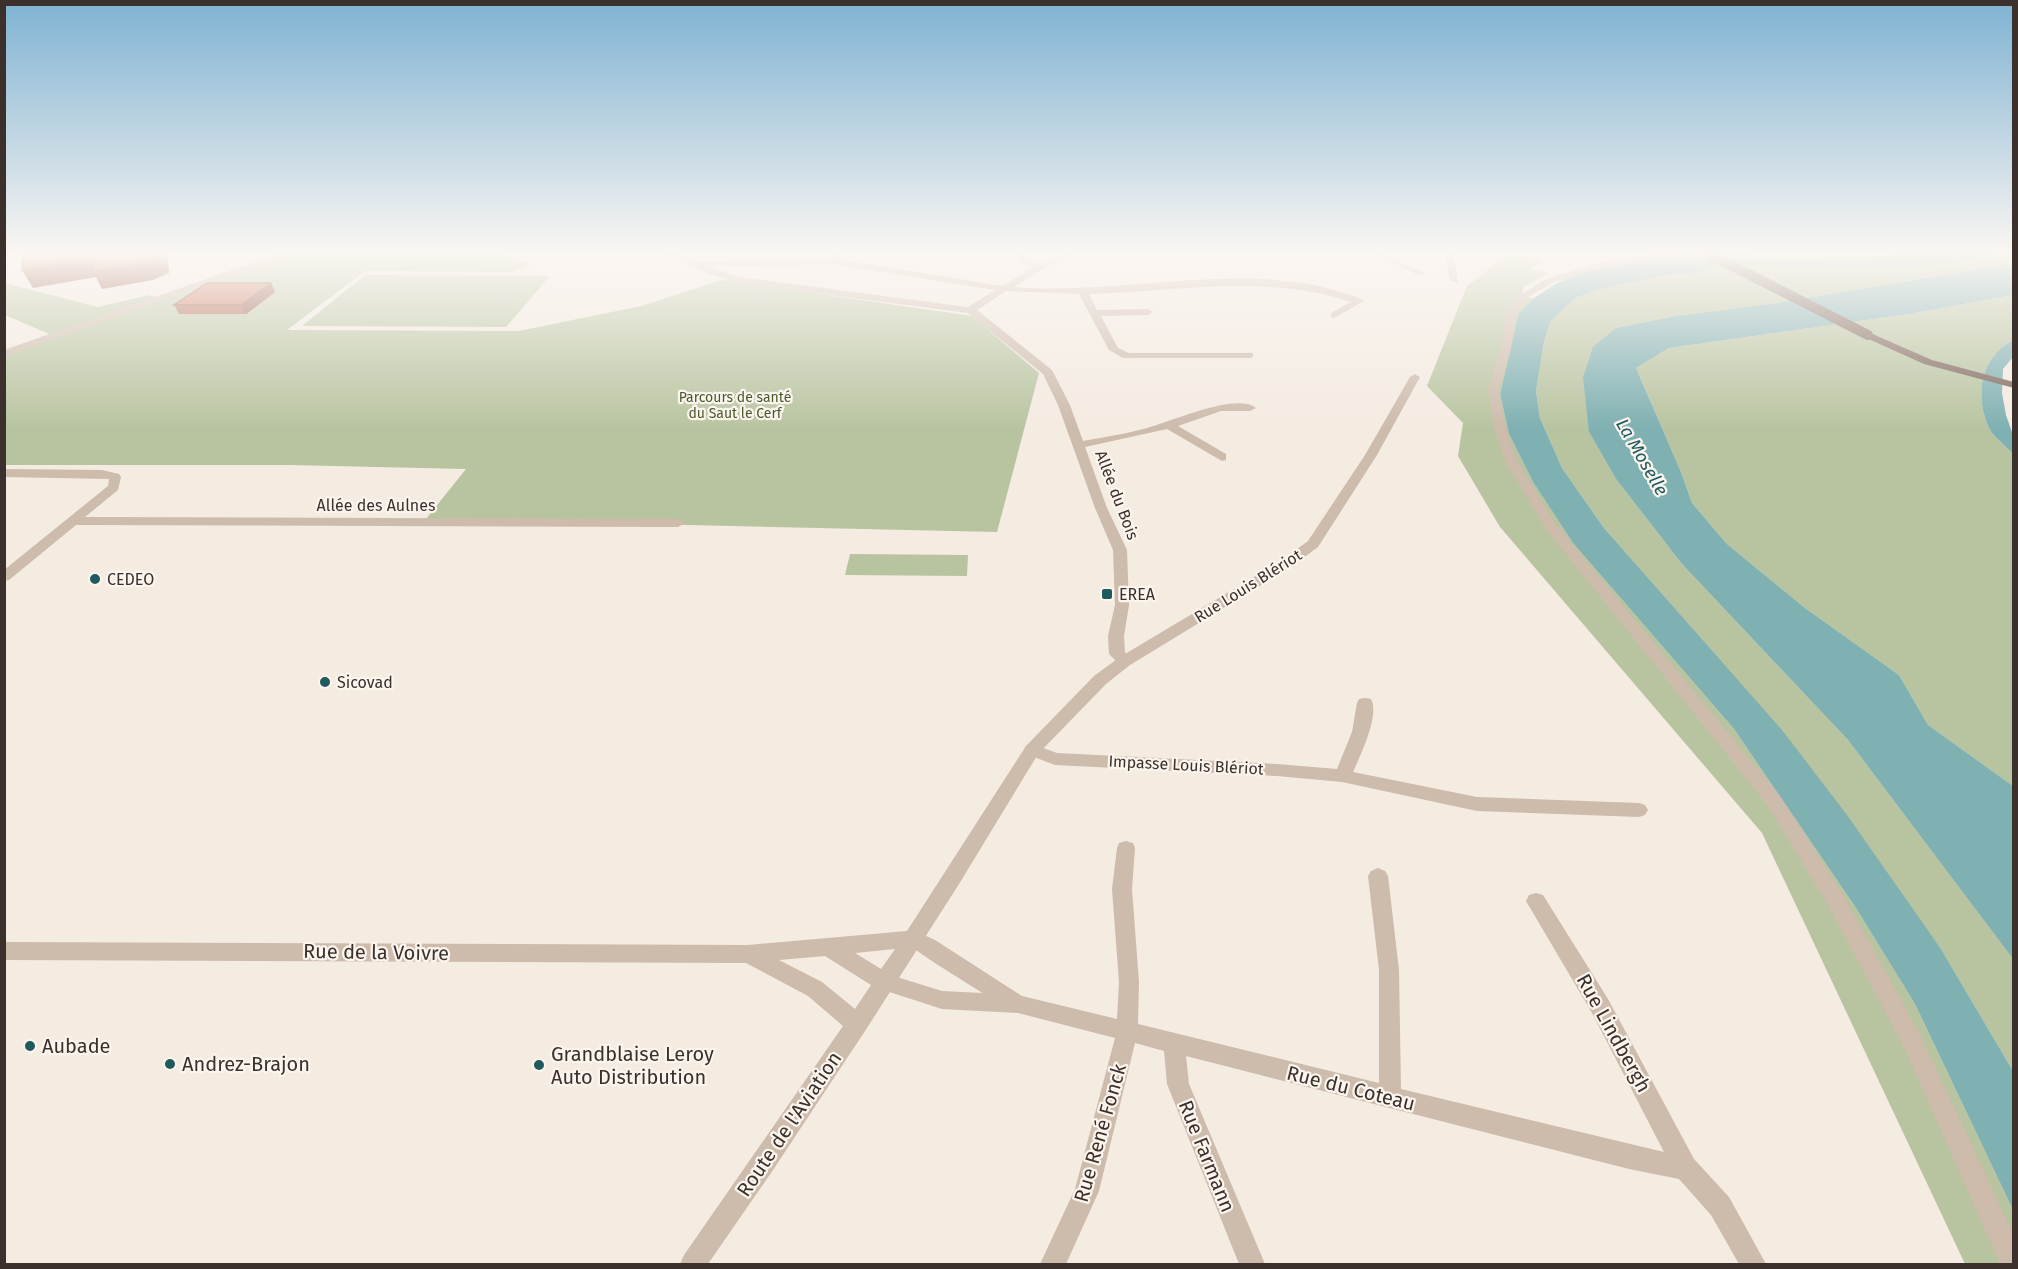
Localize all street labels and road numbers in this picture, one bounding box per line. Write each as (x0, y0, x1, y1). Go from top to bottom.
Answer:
street label: Allée du Bois (1091, 448, 1143, 542)
street label: Allée des Aulnes (317, 496, 435, 515)
street label: Rue Louis Blériot (1191, 545, 1305, 627)
street label: Impasse Louis Blériot (1108, 751, 1264, 779)
street label: Rue de la Voivre (303, 939, 449, 965)
street label: Rue Lindbergh (1572, 970, 1656, 1096)
street label: Route de l'Aviation (732, 1047, 846, 1201)
street label: Rue René Fonck (1069, 1060, 1131, 1205)
street label: Rue du Coteau (1284, 1060, 1418, 1116)
street label: Rue Farmann (1174, 1097, 1240, 1215)

